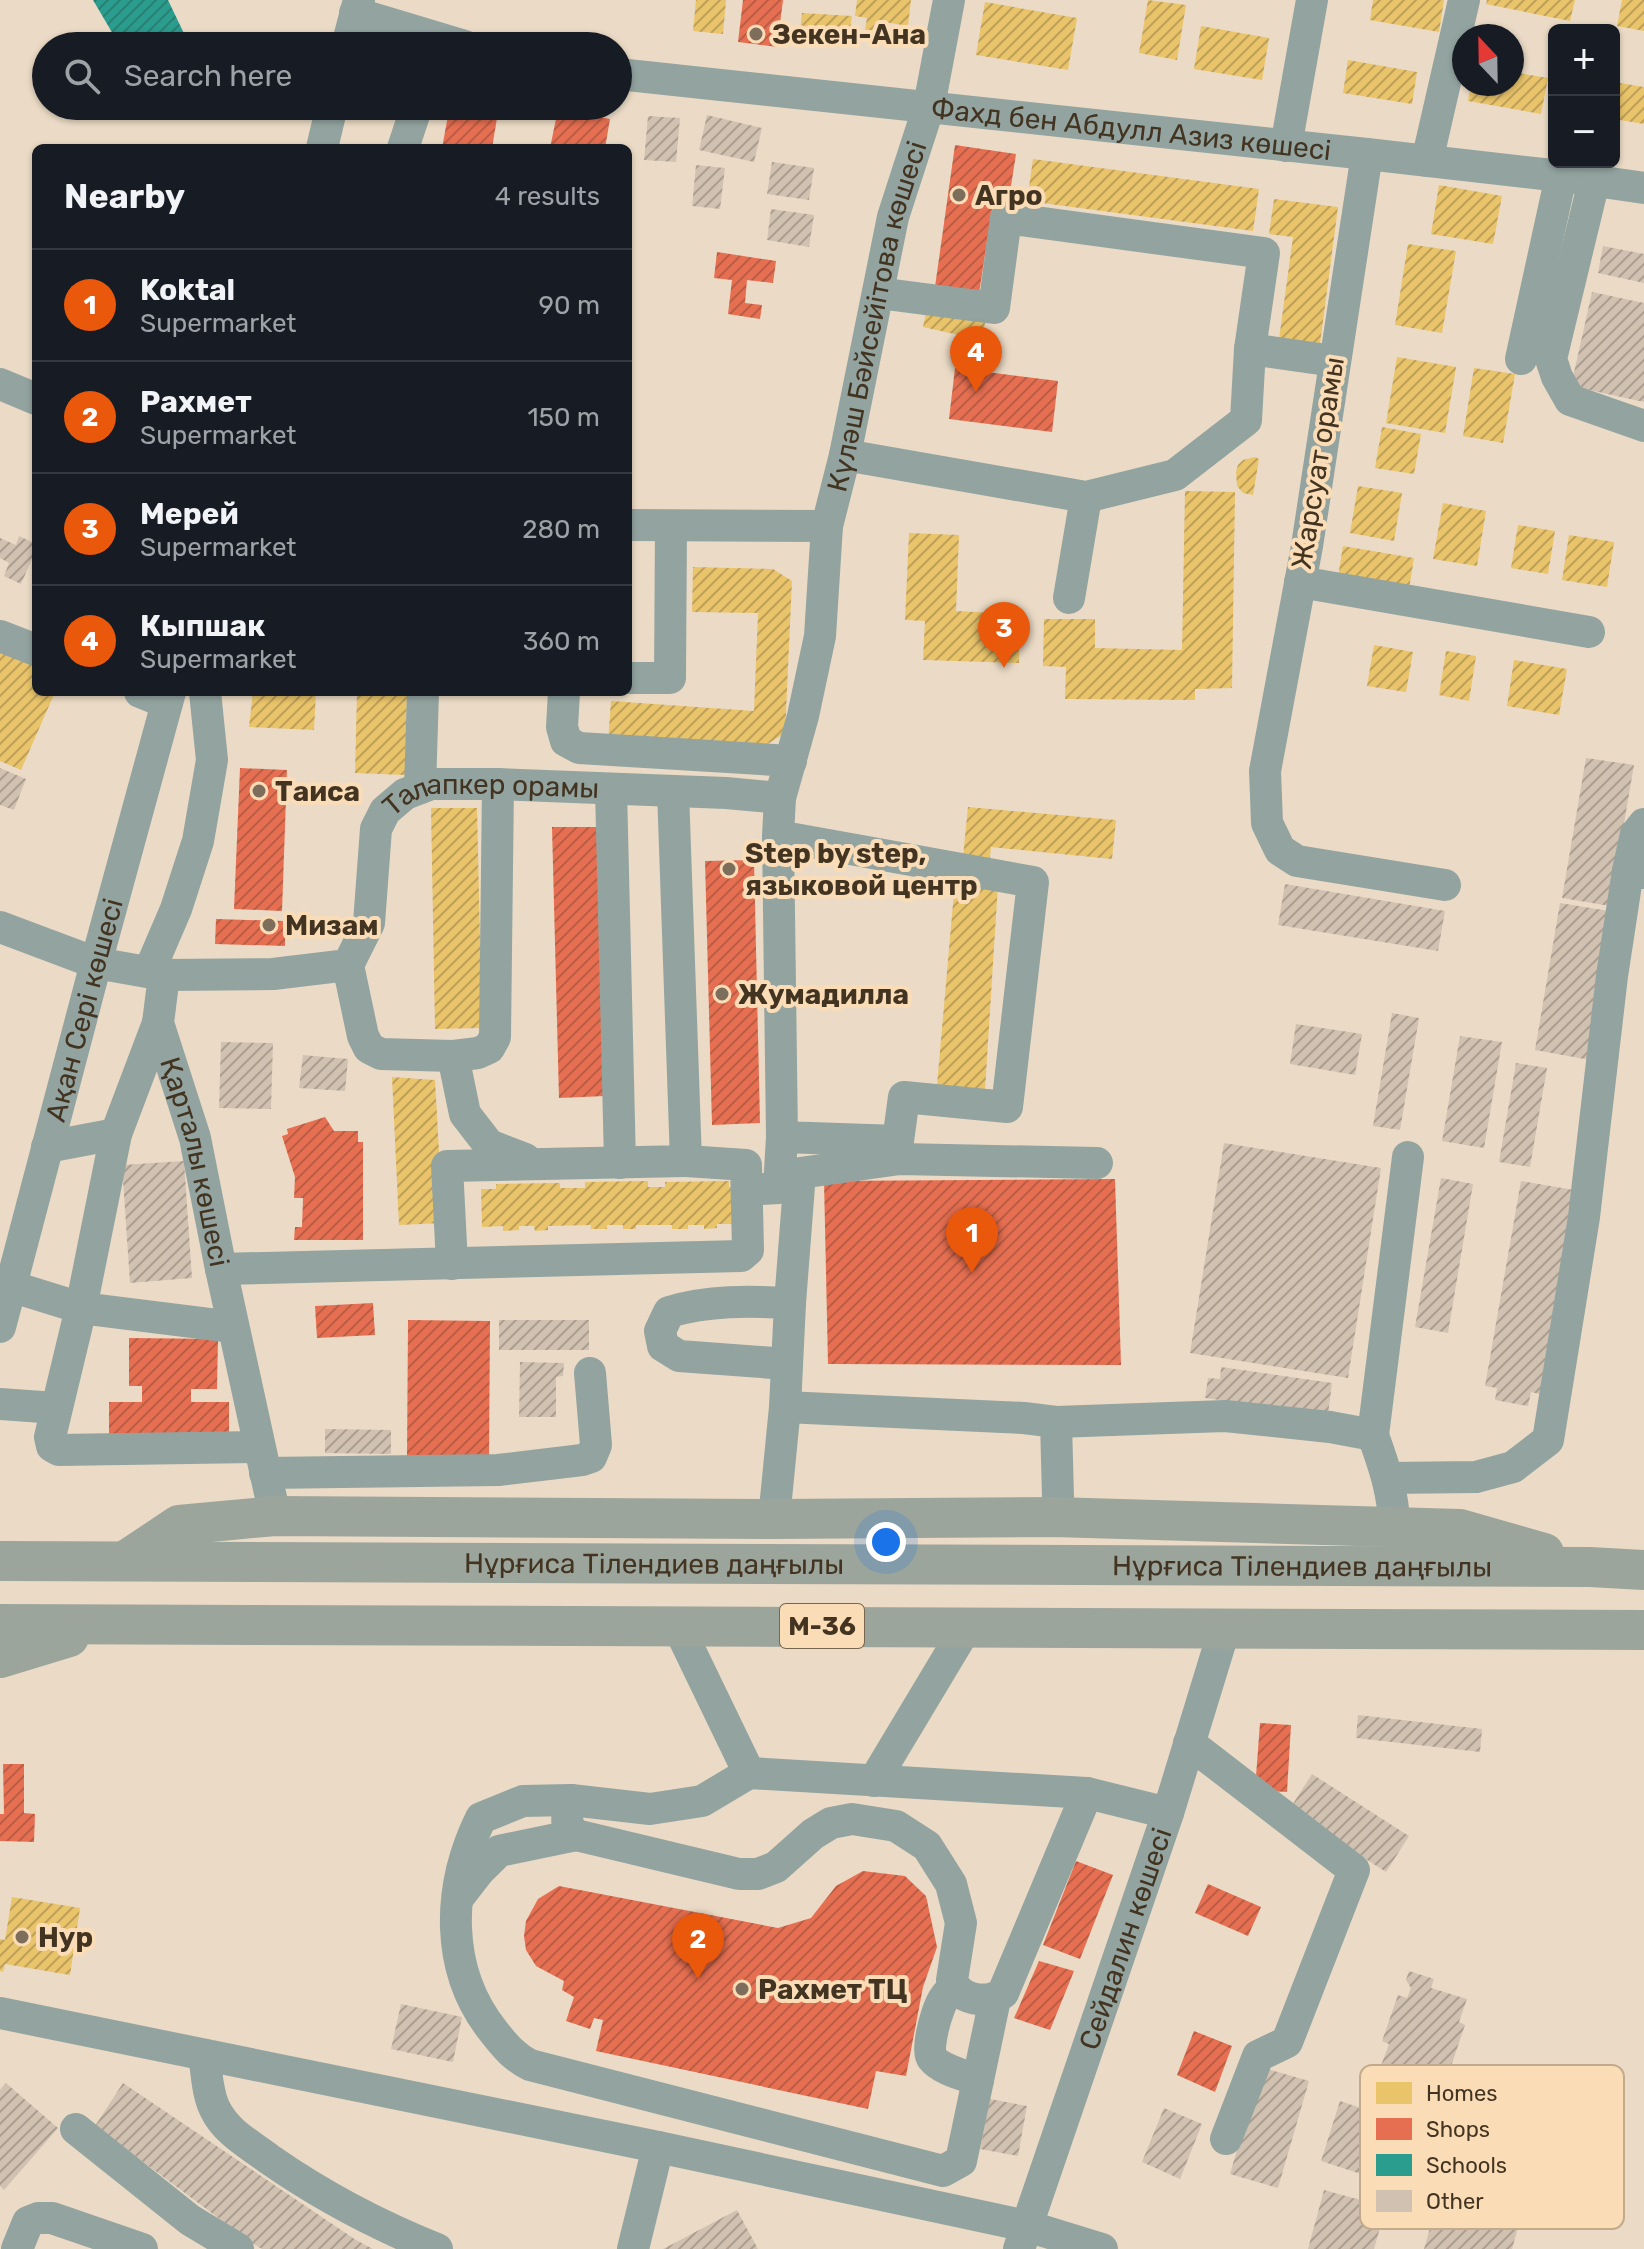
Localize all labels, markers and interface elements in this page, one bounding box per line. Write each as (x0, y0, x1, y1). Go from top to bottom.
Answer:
place label: Зекен-Ана (772, 18, 926, 51)
north arrow (1452, 24, 1524, 96)
map controls (1548, 24, 1620, 168)
button: + (1548, 24, 1620, 96)
marker: Зекен-Ана (747, 25, 765, 43)
search box (32, 32, 632, 120)
icon: search (60, 54, 104, 98)
text: Search here (124, 58, 292, 94)
street label: Фахд бен Абдулл Азиз көшесі (929, 91, 1333, 167)
button: − (1548, 96, 1620, 168)
street label: Күләш Бәйсейітова көшесі (820, 137, 933, 495)
text: Nearby (64, 176, 185, 217)
place label: Агро (975, 179, 1043, 212)
text: 4 results (495, 181, 600, 212)
marker: Агро (950, 186, 968, 204)
text: Koktal (140, 272, 235, 308)
text: 1 (84, 290, 96, 321)
text: 90 m (539, 290, 600, 321)
text: Supermarket (140, 308, 297, 339)
pin: 4 (950, 326, 1002, 392)
street label: Жарсуат орамы (1285, 354, 1351, 572)
text: Рахмет (140, 384, 252, 420)
text: 2 (82, 402, 98, 433)
text: 150 m (527, 402, 600, 433)
text: Supermarket (140, 420, 297, 451)
text: Мерей (140, 496, 239, 532)
text: 3 (81, 514, 99, 545)
text: 280 m (522, 514, 600, 545)
text: Supermarket (140, 532, 297, 563)
pin: 3 (978, 602, 1030, 668)
text: Кыпшак (140, 608, 265, 644)
text: 4 (81, 626, 99, 657)
text: 360 m (523, 626, 600, 657)
text: Supermarket (140, 644, 297, 675)
street label: Талапкер орамы (376, 768, 600, 822)
place label: Таиса (275, 775, 360, 808)
marker: Таиса (250, 782, 268, 800)
place label: Step by step, языковой центр (745, 837, 978, 902)
marker: Step by step, языковой центр (720, 860, 738, 878)
street label: Ақан Сері көшесі (38, 895, 129, 1125)
place label: Мизам (285, 909, 378, 942)
marker: Мизам (260, 916, 278, 934)
place label: Жумадилла (738, 978, 909, 1011)
marker: Жумадилла (713, 985, 731, 1003)
street label: Қарталы көшесі (154, 1053, 237, 1269)
pin: 1 (946, 1207, 998, 1273)
your location (866, 1522, 906, 1562)
street label: Нұрғиса Тілендиев даңғылы (464, 1546, 844, 1581)
street label: Нұрғиса Тілендиев даңғылы (1112, 1549, 1492, 1583)
road number: M-36 (780, 1604, 864, 1648)
street label: Сейдалин көшесі (1072, 1824, 1178, 2054)
pin: 2 (672, 1913, 724, 1979)
place label: Нур (38, 1921, 93, 1954)
marker: Нур (13, 1928, 31, 1946)
place label: Рахмет ТЦ (758, 1973, 908, 2006)
marker: Рахмет ТЦ (733, 1980, 751, 1998)
legend (1360, 2065, 1624, 2229)
text: Homes (1426, 2080, 1497, 2107)
text: Shops (1426, 2116, 1490, 2143)
text: Schools (1426, 2152, 1507, 2179)
text: Other (1426, 2188, 1484, 2215)

